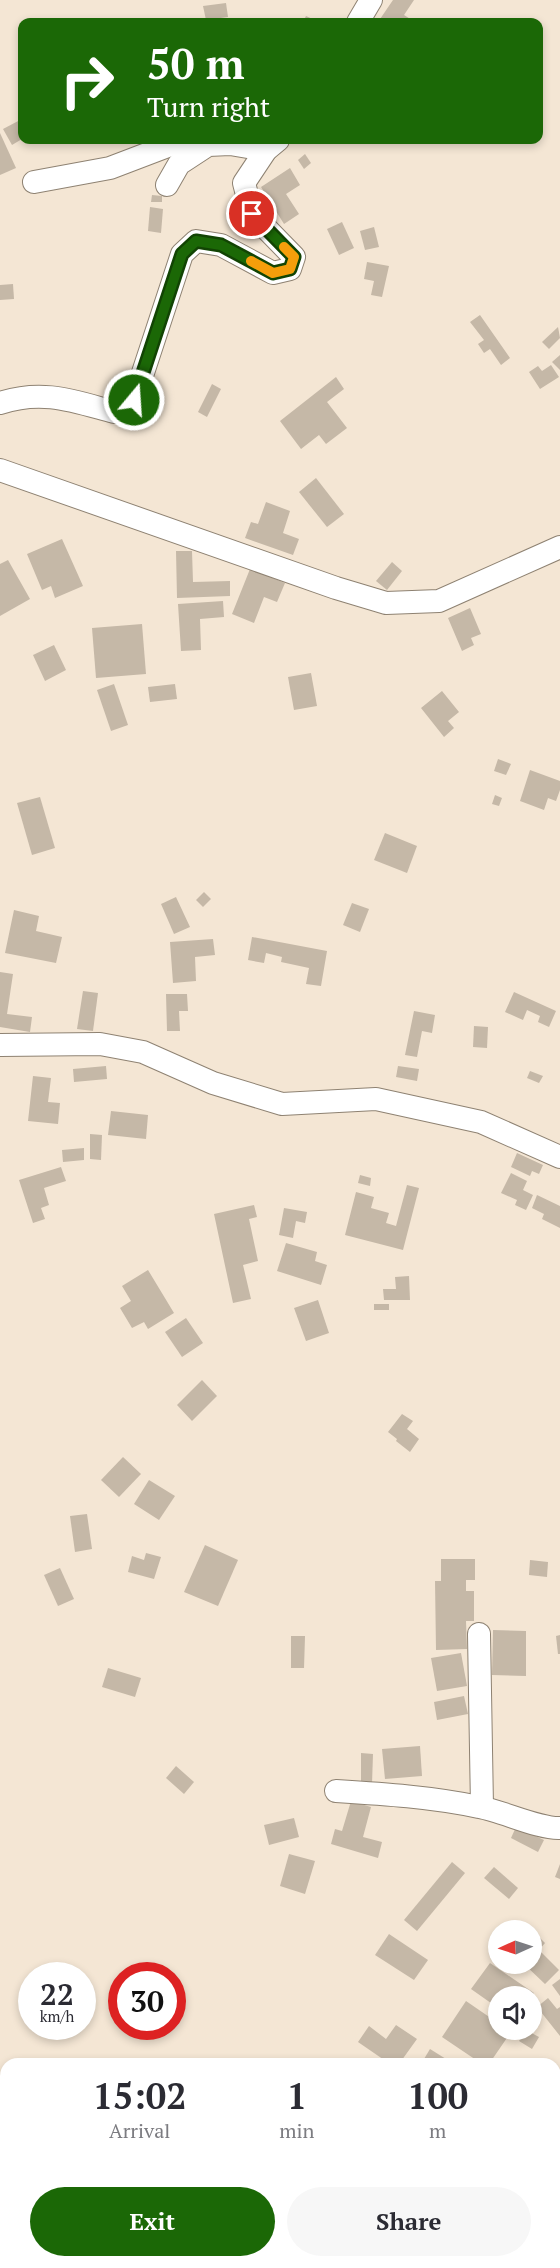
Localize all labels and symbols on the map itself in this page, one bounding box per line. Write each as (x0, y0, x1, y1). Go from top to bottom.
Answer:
pin (226, 188, 277, 239)
position arrow (102, 368, 166, 432)
north arrow (488, 1920, 542, 1974)
speed limit sign: 30 (108, 1962, 186, 2040)

